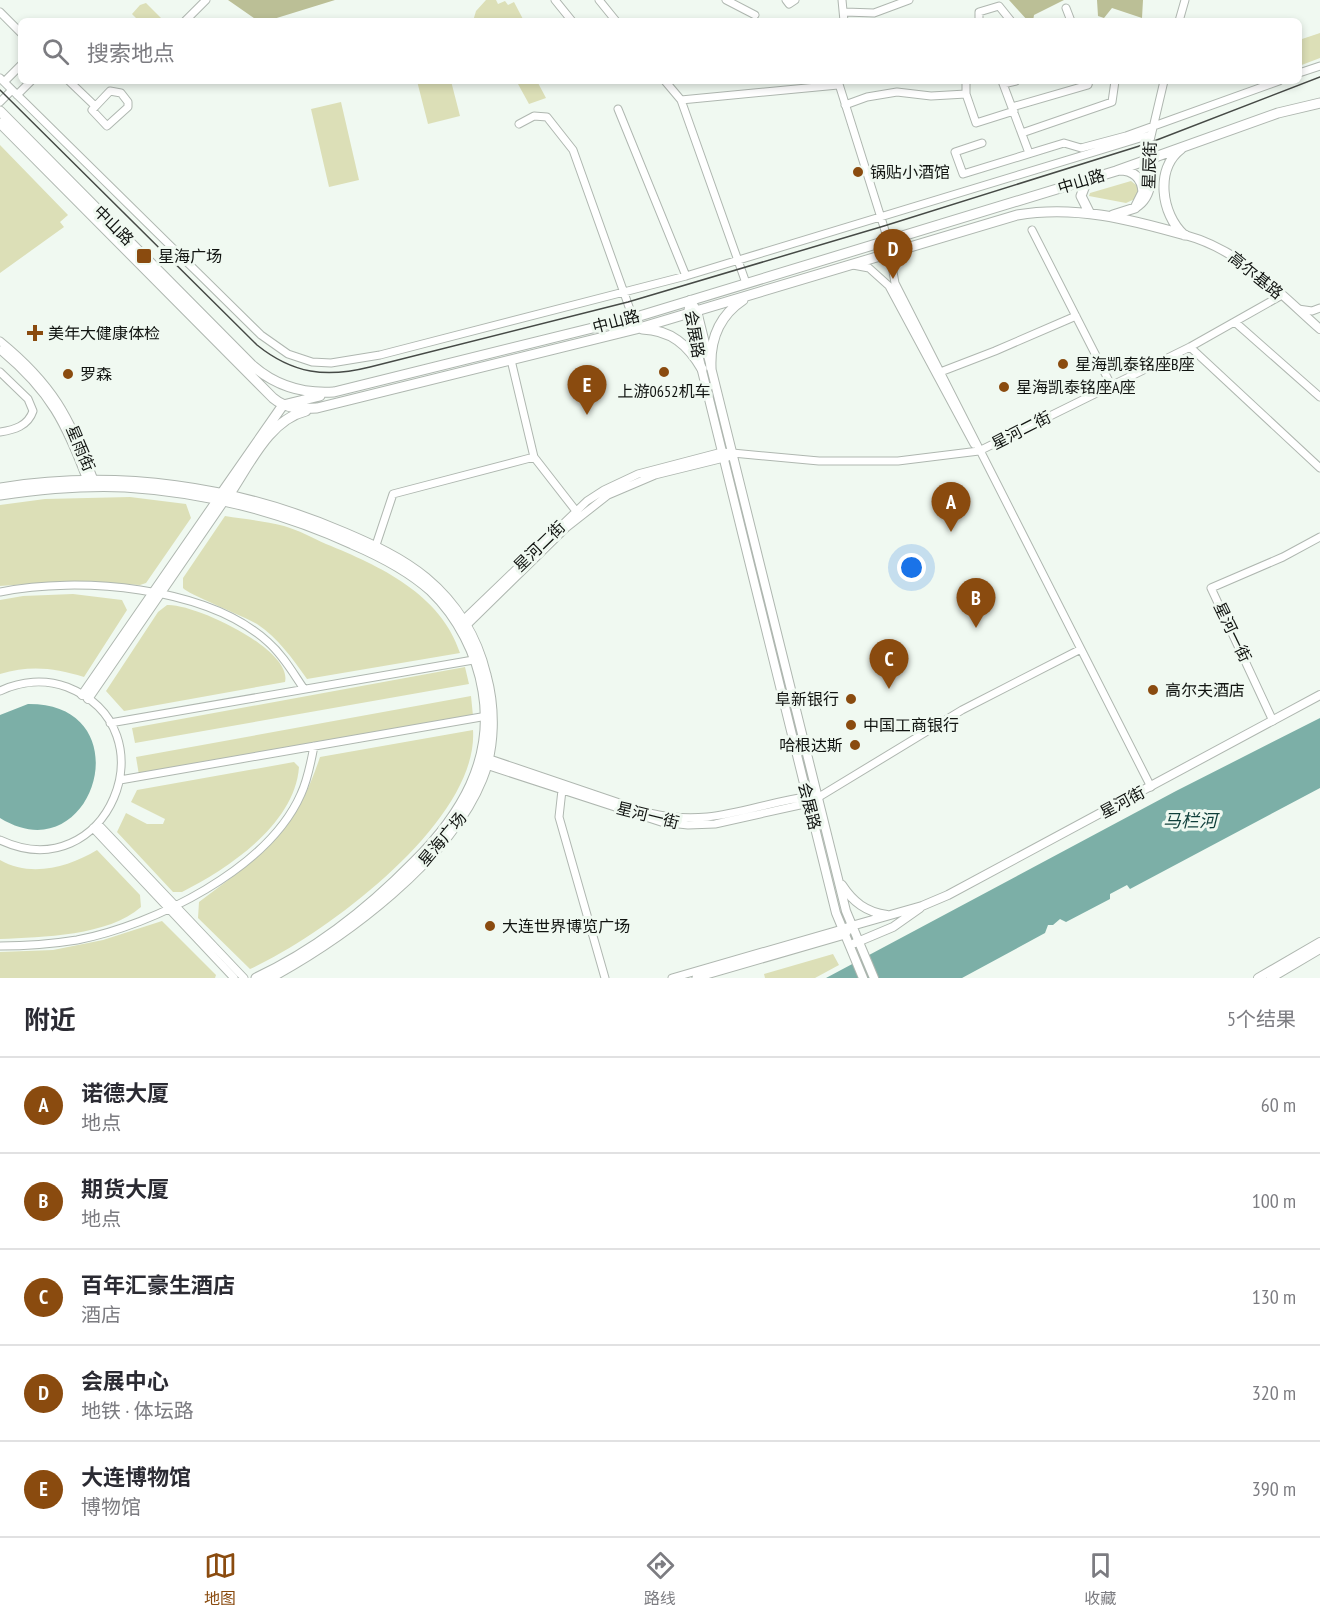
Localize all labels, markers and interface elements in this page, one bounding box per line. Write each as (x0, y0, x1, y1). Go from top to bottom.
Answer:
search box (18, 18, 1302, 84)
icon: search (39, 35, 72, 68)
text: 搜索地点 (87, 39, 175, 67)
street label: 星辰街 (1138, 141, 1160, 189)
place label: 锅贴小酒馆 (870, 162, 950, 182)
street label: 中山路 (1055, 164, 1107, 198)
marker: 锅贴小酒馆 (851, 165, 865, 179)
street label: 中山路 (90, 201, 138, 249)
pin: D (874, 230, 912, 279)
place label: 星海广场 (158, 246, 222, 266)
marker: 星海广场 (135, 247, 153, 265)
street label: 高尔基路 (1225, 247, 1287, 303)
street label: 中山路 (590, 305, 642, 337)
street label: 会展路 (681, 309, 709, 359)
place label: 美年大健康体检 (48, 323, 160, 343)
marker: 美年大健康体检 (26, 324, 44, 342)
place label: 星海凯泰铭座B座 (1075, 354, 1195, 374)
marker: 星海凯泰铭座B座 (1056, 357, 1070, 371)
place label: 罗森 (80, 364, 112, 384)
marker: 上游0652机车 (657, 365, 671, 379)
pin: E (568, 366, 606, 415)
marker: 罗森 (61, 367, 75, 381)
place label: 星海凯泰铭座A座 (1016, 377, 1136, 397)
marker: 星海凯泰铭座A座 (997, 380, 1011, 394)
place label: 上游0652机车 (618, 381, 710, 401)
street label: 星河二街 (988, 407, 1054, 453)
street label: 星雨街 (62, 422, 100, 474)
pin: A (932, 482, 970, 532)
street label: 星河二街 (509, 517, 569, 575)
your location (897, 553, 926, 582)
pin: B (956, 578, 996, 628)
street label: 星河一街 (1210, 599, 1256, 665)
pin: C (870, 640, 908, 689)
place label: 高尔夫酒店 (1165, 680, 1245, 700)
marker: 高尔夫酒店 (1146, 683, 1160, 697)
place label: 阜新银行 (775, 689, 839, 709)
marker: 阜新银行 (844, 692, 858, 706)
place label: 中国工商银行 (863, 715, 959, 735)
marker: 中国工商银行 (844, 718, 858, 732)
place label: 哈根达斯 (779, 735, 843, 755)
marker: 哈根达斯 (848, 738, 862, 752)
street label: 会展路 (794, 780, 826, 832)
street label: 星河街 (1096, 782, 1148, 822)
street label: 星河一街 (615, 798, 681, 832)
street label: 星海广场 (414, 808, 470, 870)
water label: 马栏河 (1163, 809, 1220, 832)
place label: 大连世界博览广场 (502, 916, 630, 936)
marker: 大连世界博览广场 (483, 919, 497, 933)
text: 附近 (24, 1003, 76, 1036)
text: 5个结果 (1227, 1006, 1296, 1032)
text: 诺德大厦 (81, 1079, 169, 1107)
text: A (38, 1092, 49, 1118)
text: 60 m (1261, 1092, 1296, 1118)
text: 地点 (81, 1110, 121, 1136)
text: 期货大厦 (81, 1175, 169, 1203)
text: B (39, 1188, 48, 1214)
text: 100 m (1252, 1188, 1296, 1214)
text: 地点 (81, 1206, 121, 1232)
text: 百年汇豪生酒店 (81, 1271, 235, 1299)
text: C (39, 1284, 48, 1310)
text: 130 m (1252, 1284, 1296, 1310)
text: 酒店 (81, 1302, 121, 1328)
text: 会展中心 (81, 1367, 169, 1395)
text: D (38, 1380, 49, 1406)
text: 320 m (1252, 1380, 1296, 1406)
text: 地铁 · 体坛路 (81, 1398, 194, 1424)
text: 大连博物馆 (81, 1463, 191, 1491)
text: E (39, 1476, 48, 1502)
text: 390 m (1252, 1476, 1296, 1502)
text: 博物馆 (81, 1494, 141, 1520)
tab: 地图 (204, 1549, 237, 1609)
tab: 路线 (644, 1549, 677, 1609)
tab: 收藏 (1084, 1549, 1117, 1609)

